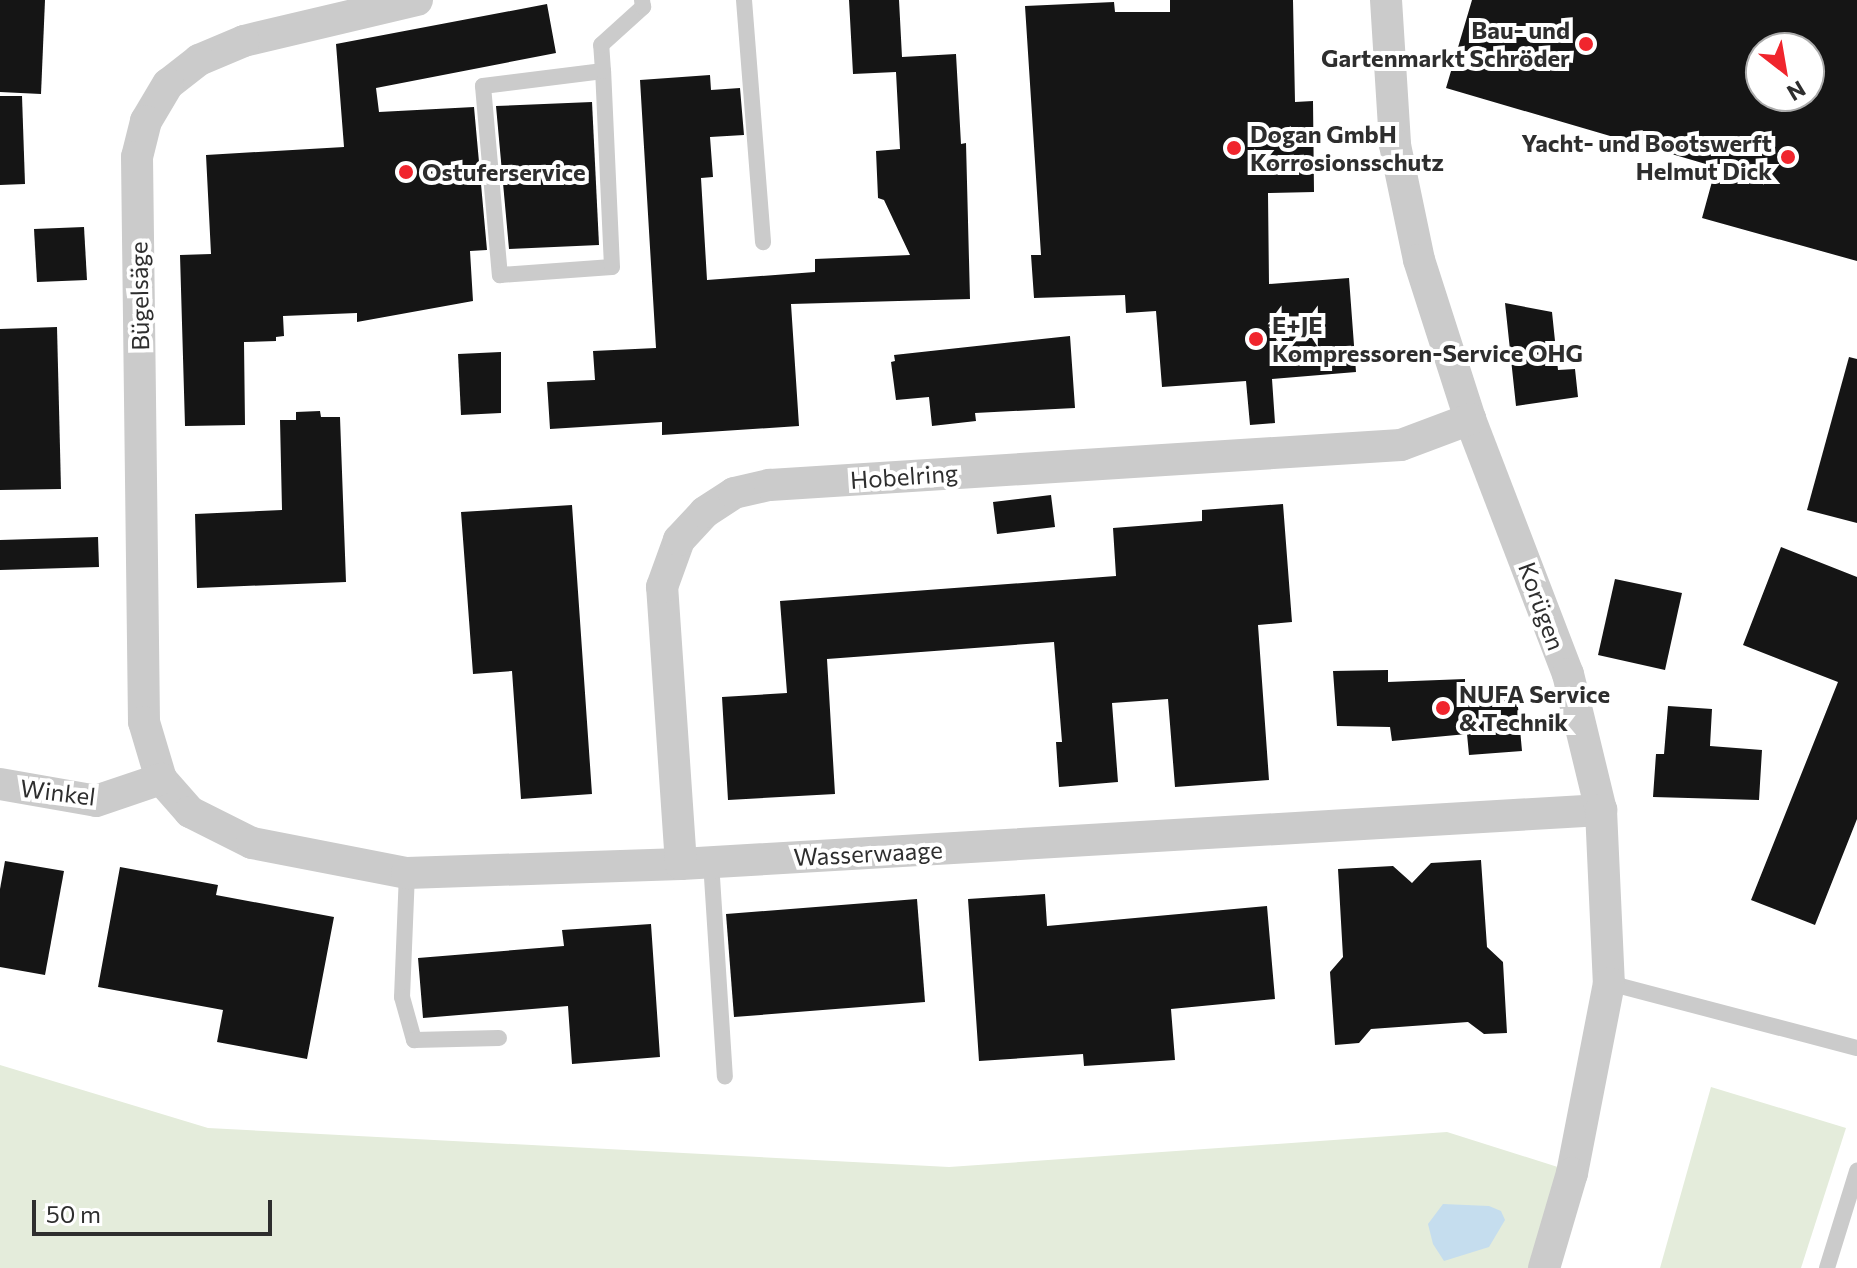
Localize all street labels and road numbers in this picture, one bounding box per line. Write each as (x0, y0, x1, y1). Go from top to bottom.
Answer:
street label: Bügelsäge (124, 241, 154, 351)
street label: Hobelring (849, 458, 959, 494)
street label: Korügen (1513, 558, 1571, 654)
street label: Winkel (19, 773, 97, 811)
street label: Wasserwaage (793, 835, 943, 871)

